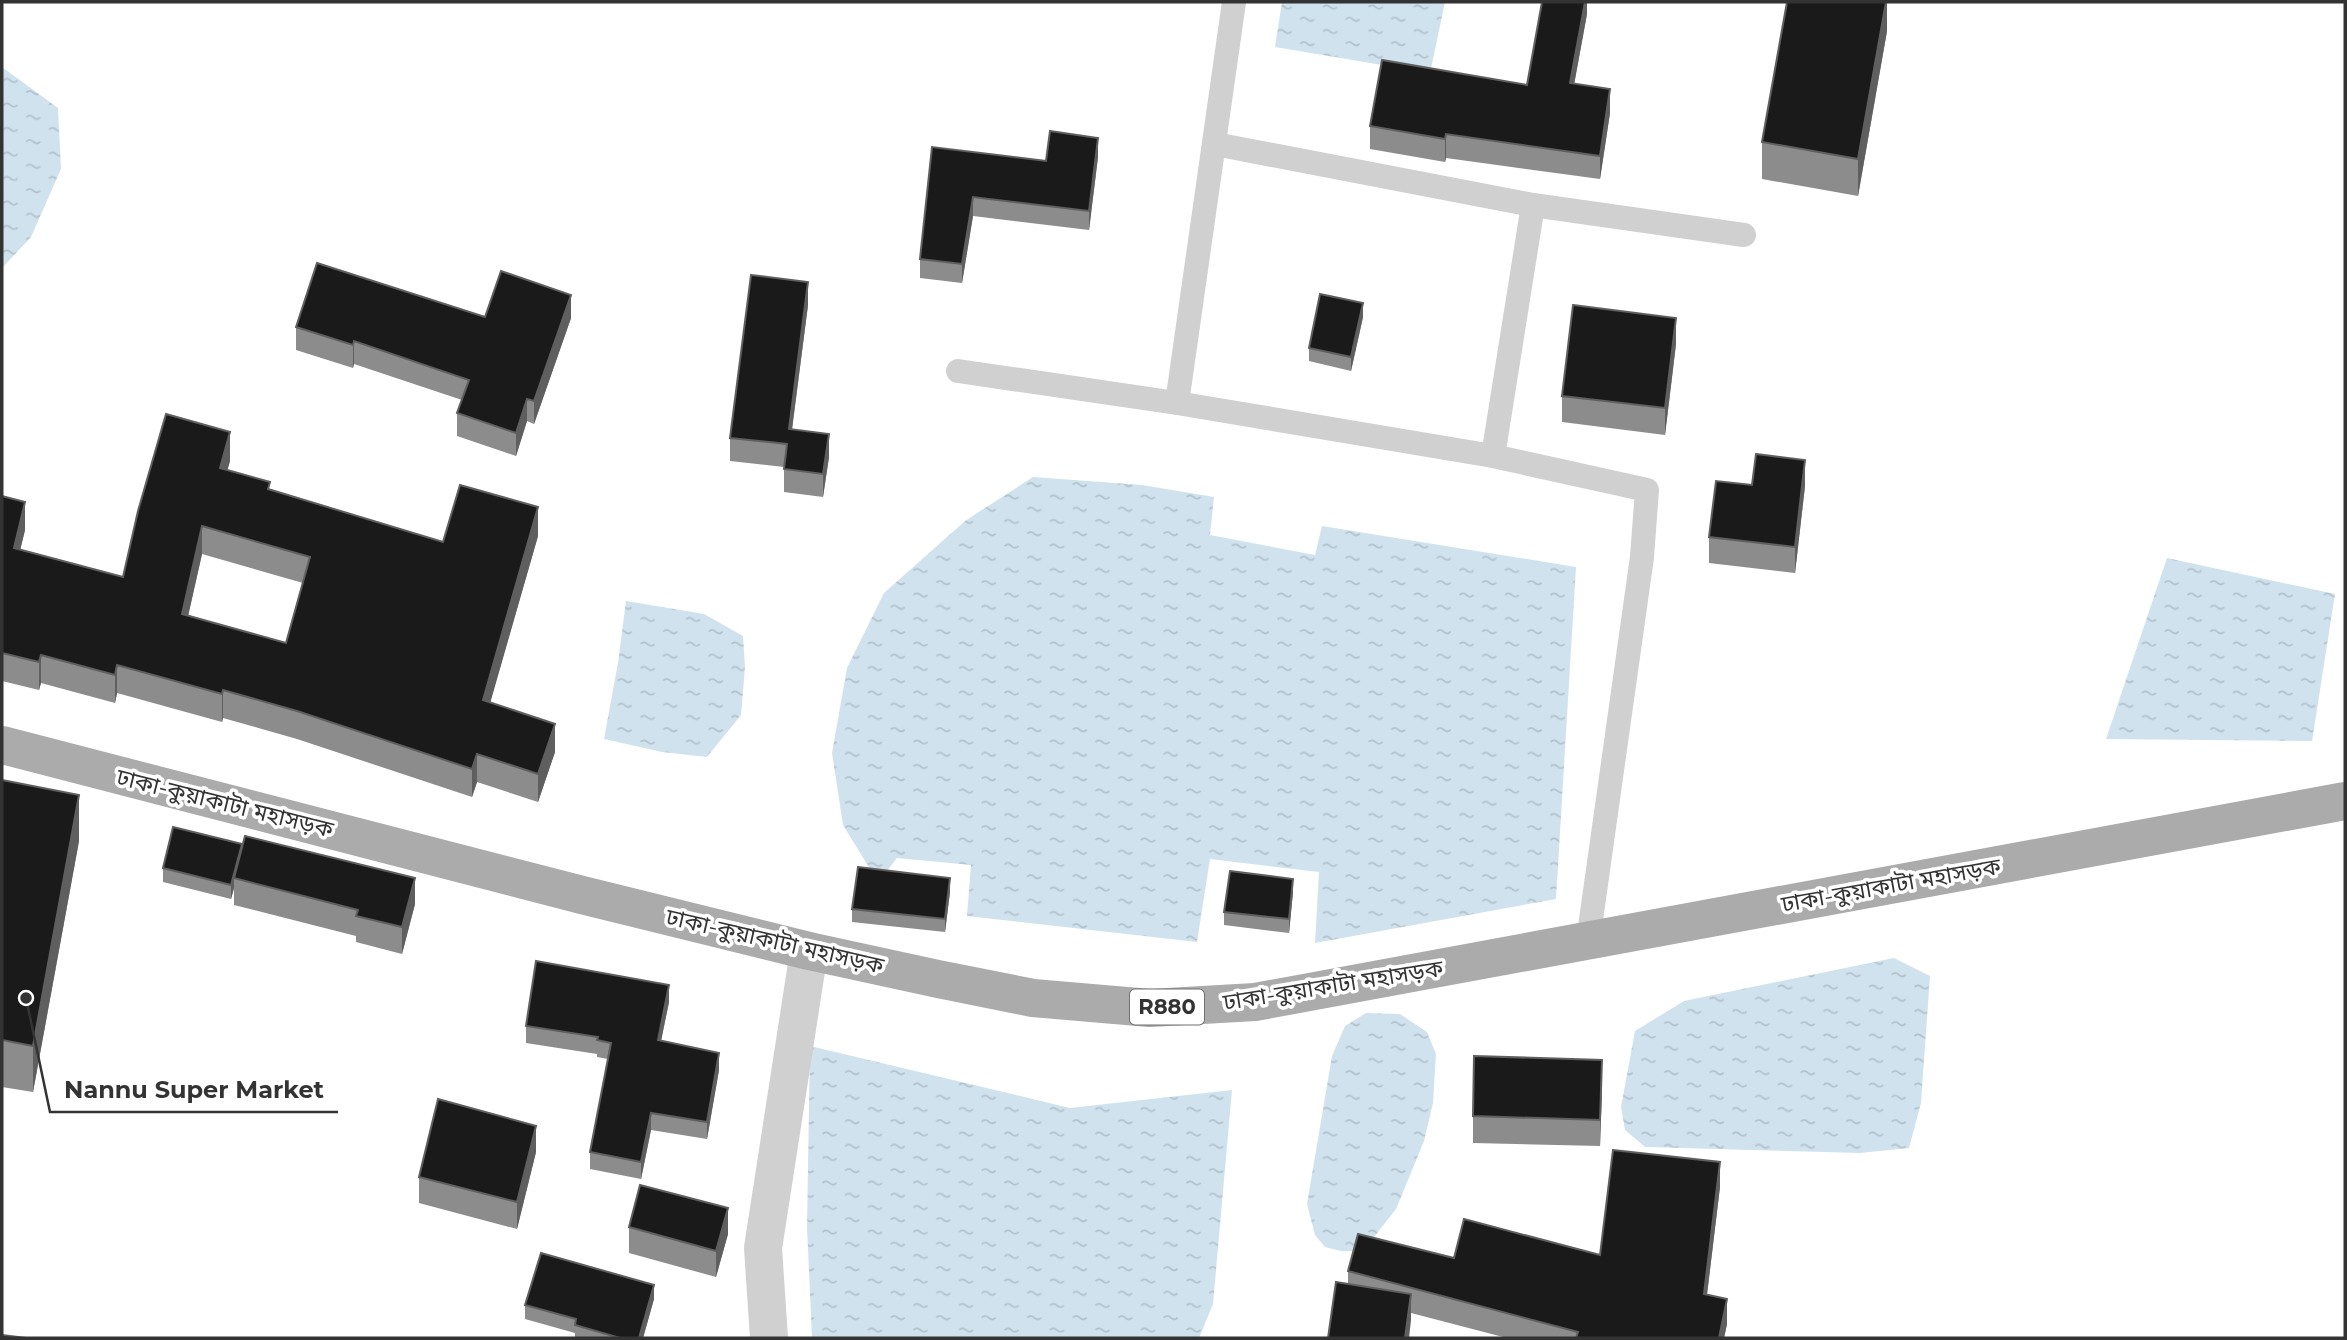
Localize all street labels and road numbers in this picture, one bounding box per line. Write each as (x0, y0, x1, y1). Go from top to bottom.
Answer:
street label: ঢাকা-কুয়াকাটা মহাসড়ক (113, 762, 337, 844)
street label: ঢাকা-কুয়াকাটা মহাসড়ক (1778, 852, 2003, 918)
street label: ঢাকা-কুয়াকাটা মহাসড়ক (663, 902, 887, 980)
street label: ঢাকা-কুয়াকাটা মহাসড়ক (1220, 954, 1445, 1016)
road number: R880 (1130, 990, 1204, 1024)

